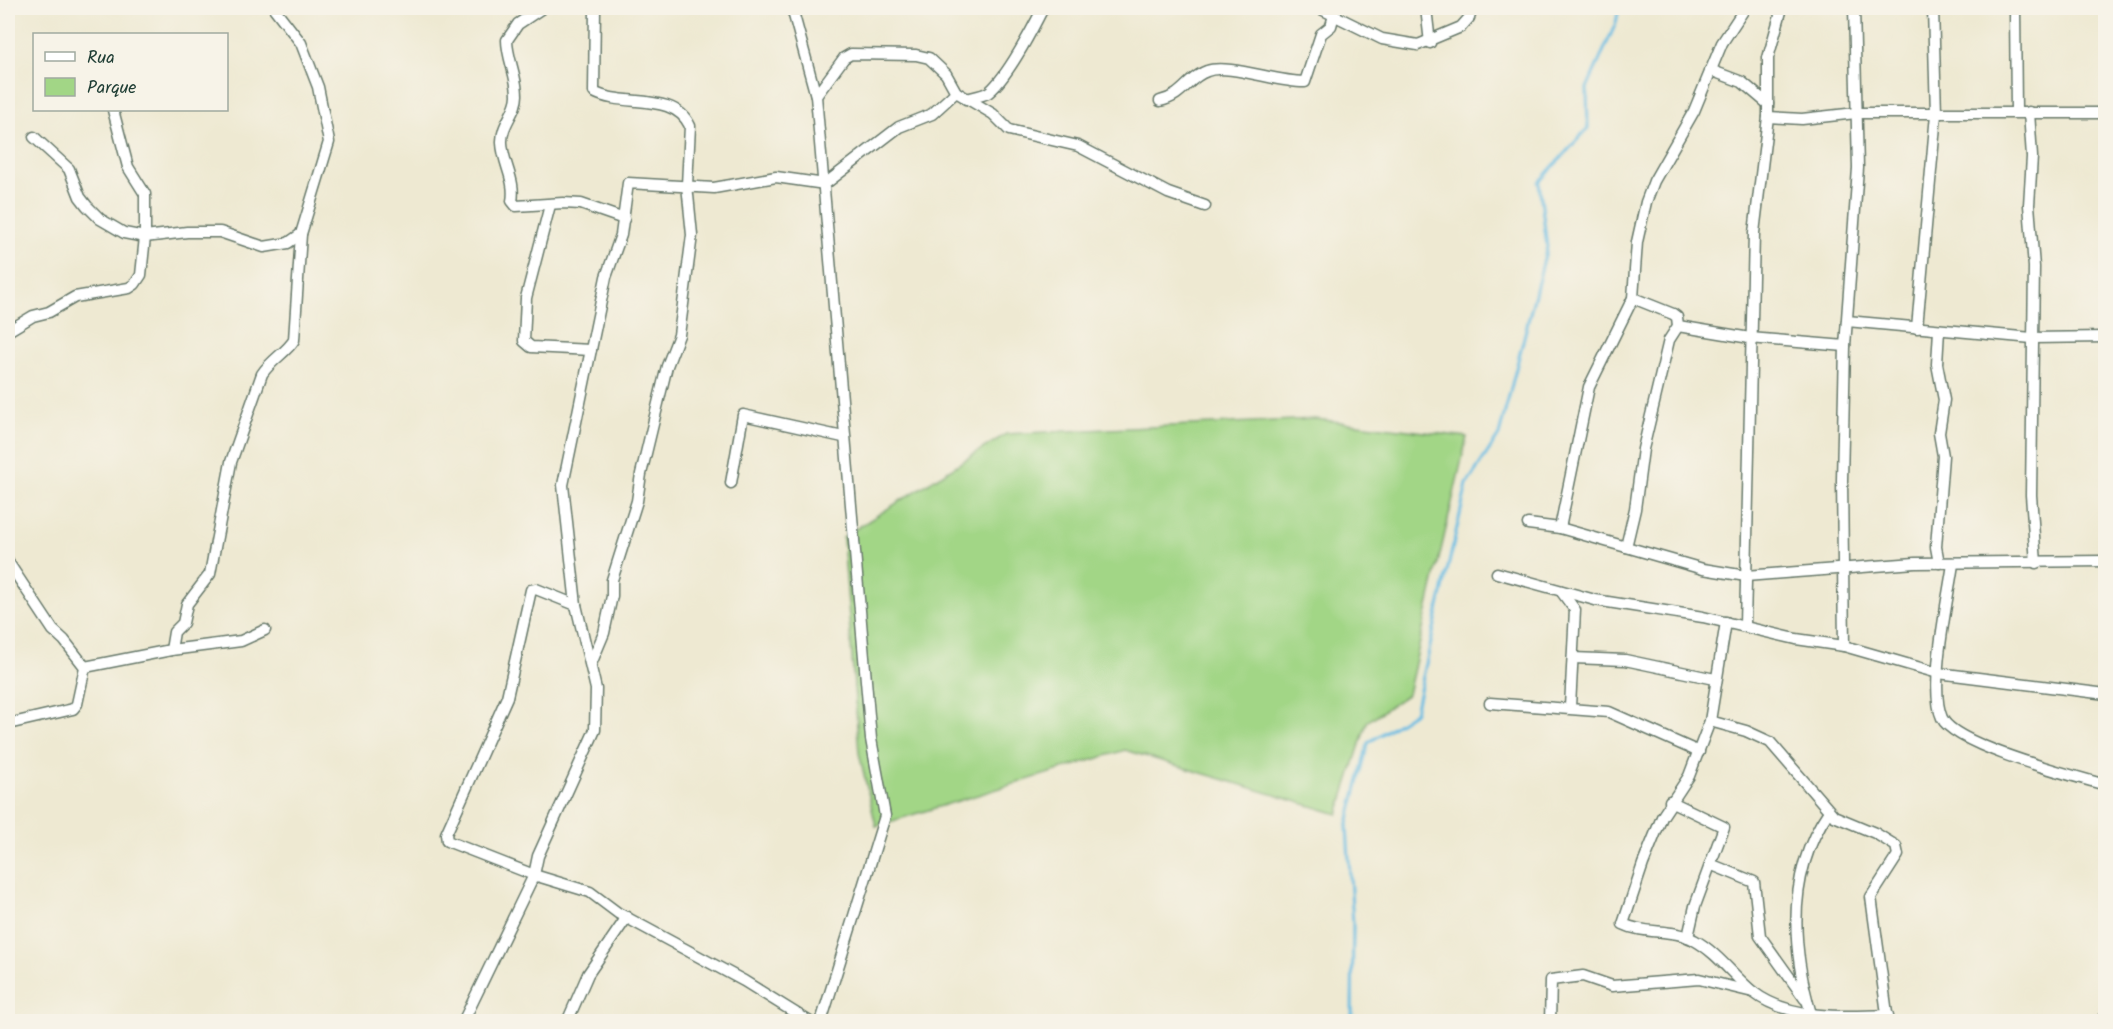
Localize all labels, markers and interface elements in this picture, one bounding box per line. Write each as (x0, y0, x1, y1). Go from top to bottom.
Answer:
legend (33, 33, 228, 111)
text: Rua (87, 44, 115, 73)
text: Parque (87, 74, 136, 103)

